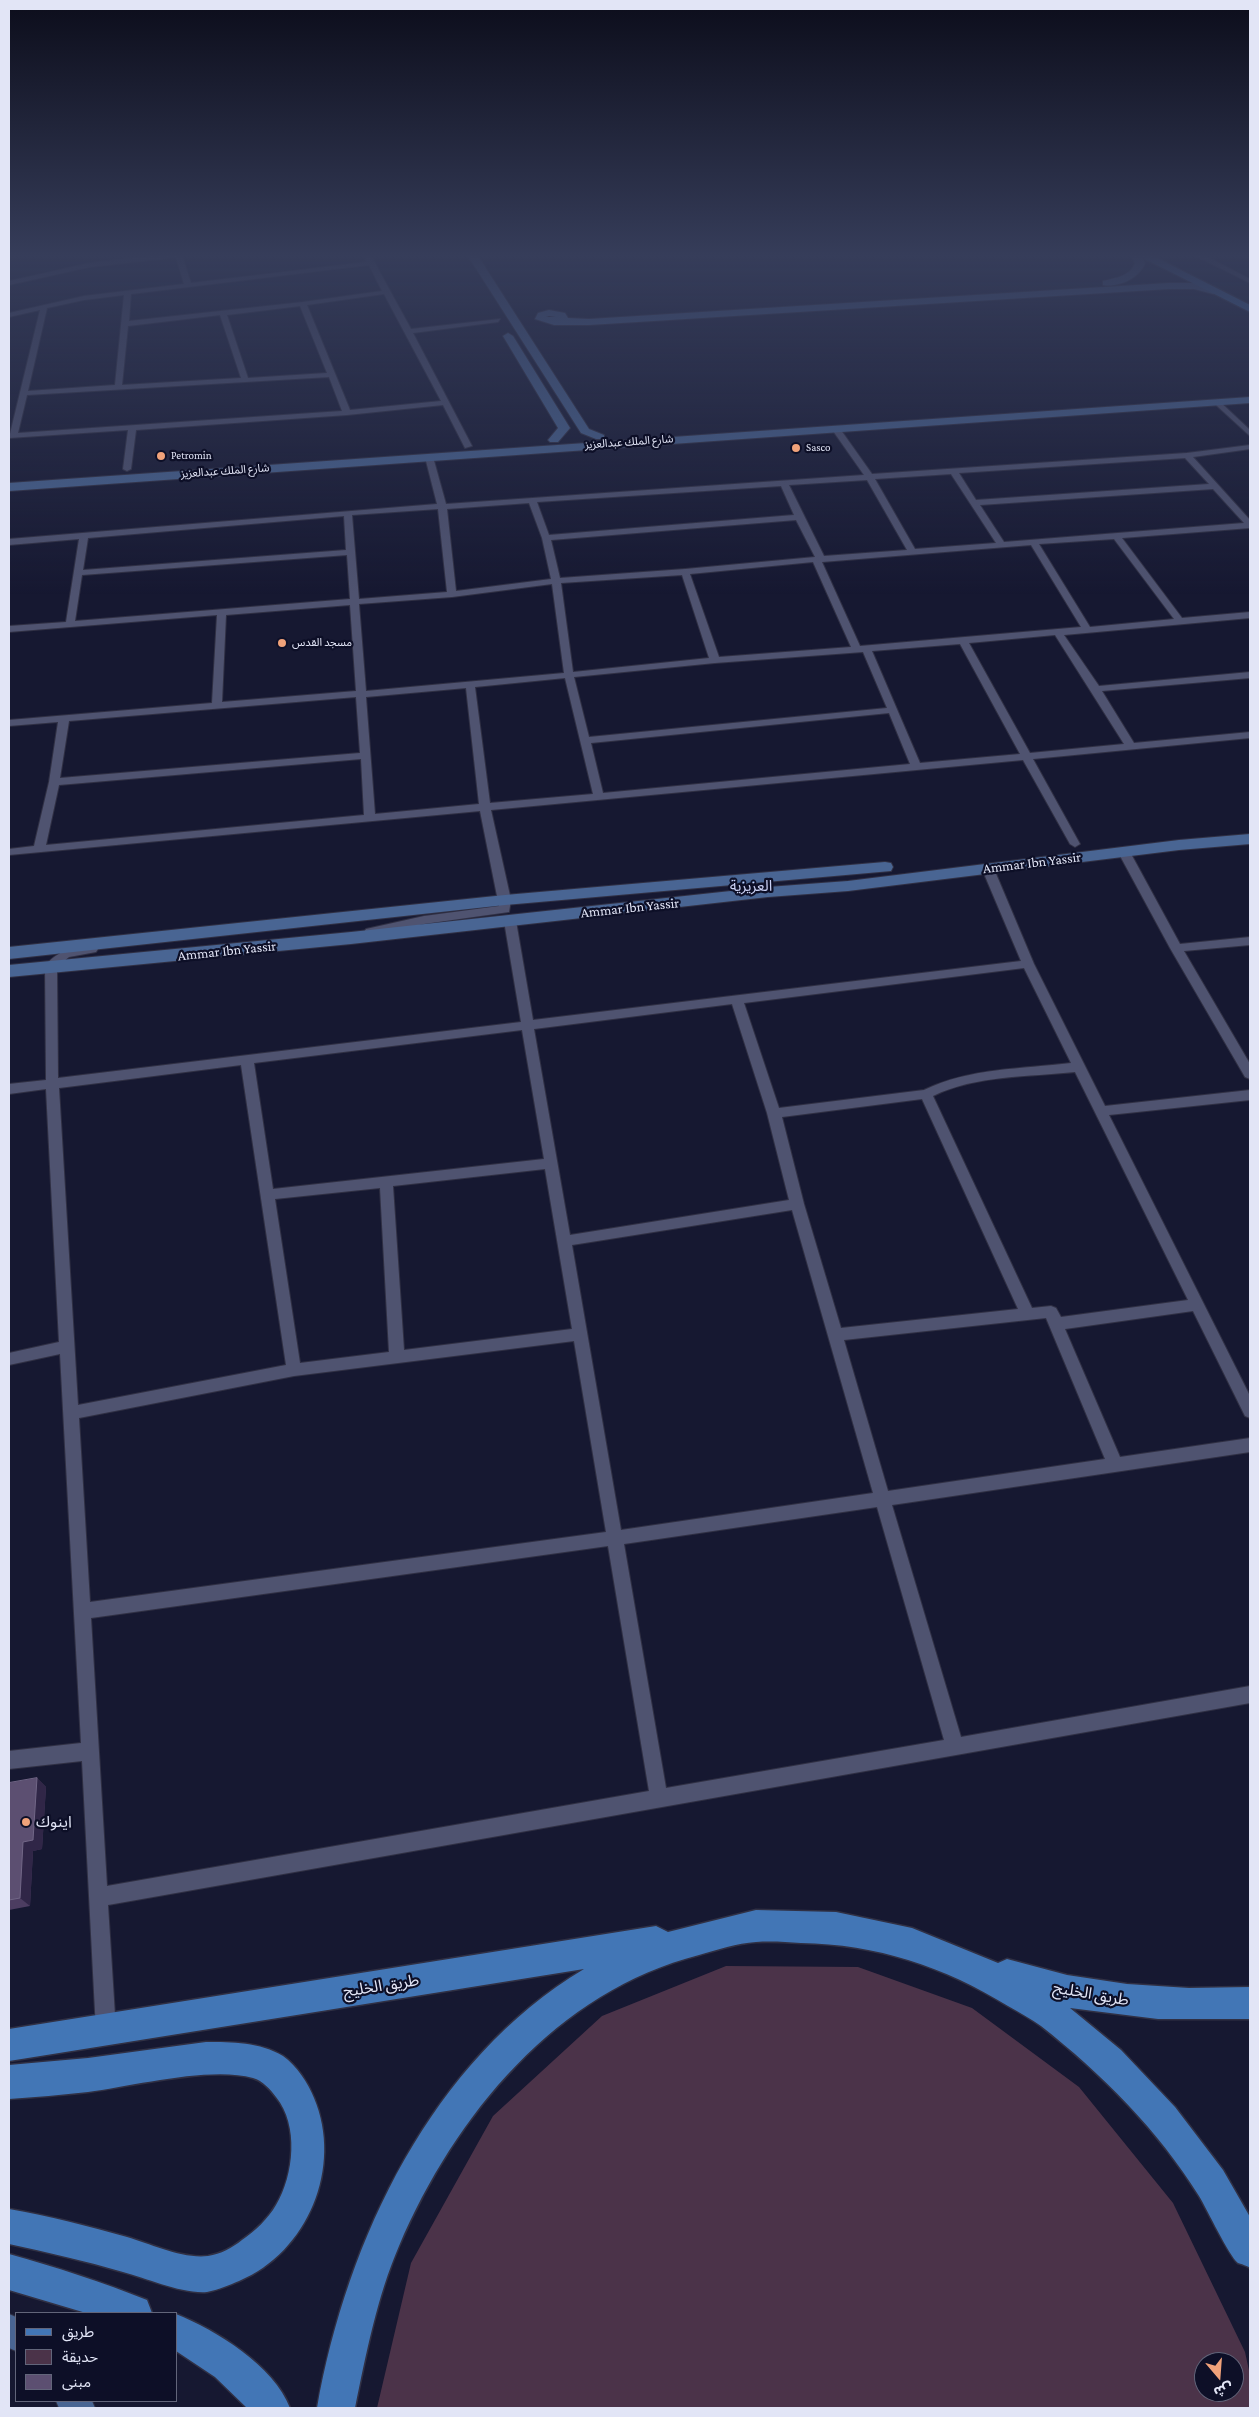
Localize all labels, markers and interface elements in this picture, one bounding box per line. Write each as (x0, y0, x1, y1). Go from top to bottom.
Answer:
street label: شارع الملك عبدالعزيز (584, 432, 674, 452)
place label: Sasco (806, 441, 831, 455)
marker: Sasco (790, 442, 802, 454)
place label: Petromin (171, 449, 212, 463)
marker: Petromin (155, 450, 167, 462)
street label: شارع الملك عبدالعزيز (180, 461, 270, 481)
place label: مسجد القدس (292, 636, 352, 650)
marker: مسجد القدس (276, 637, 288, 649)
street label: Ammar Ibn Yassir (982, 849, 1082, 877)
district label: العزيزية (730, 877, 772, 895)
street label: Ammar Ibn Yassir (580, 894, 680, 922)
street label: Ammar Ibn Yassir (177, 937, 277, 965)
place label: اينوك (36, 1812, 72, 1832)
marker: اينوك (20, 1816, 32, 1828)
street label: طريق الخليج (342, 1971, 420, 2001)
street label: طريق الخليج (1052, 1978, 1130, 2010)
legend (15, 2312, 178, 2402)
text: طريق (62, 2324, 94, 2340)
text: حديقة (62, 2349, 98, 2365)
north arrow (1194, 2352, 1244, 2402)
text: مبنى (62, 2374, 91, 2390)
text: ش (1212, 2380, 1235, 2401)

